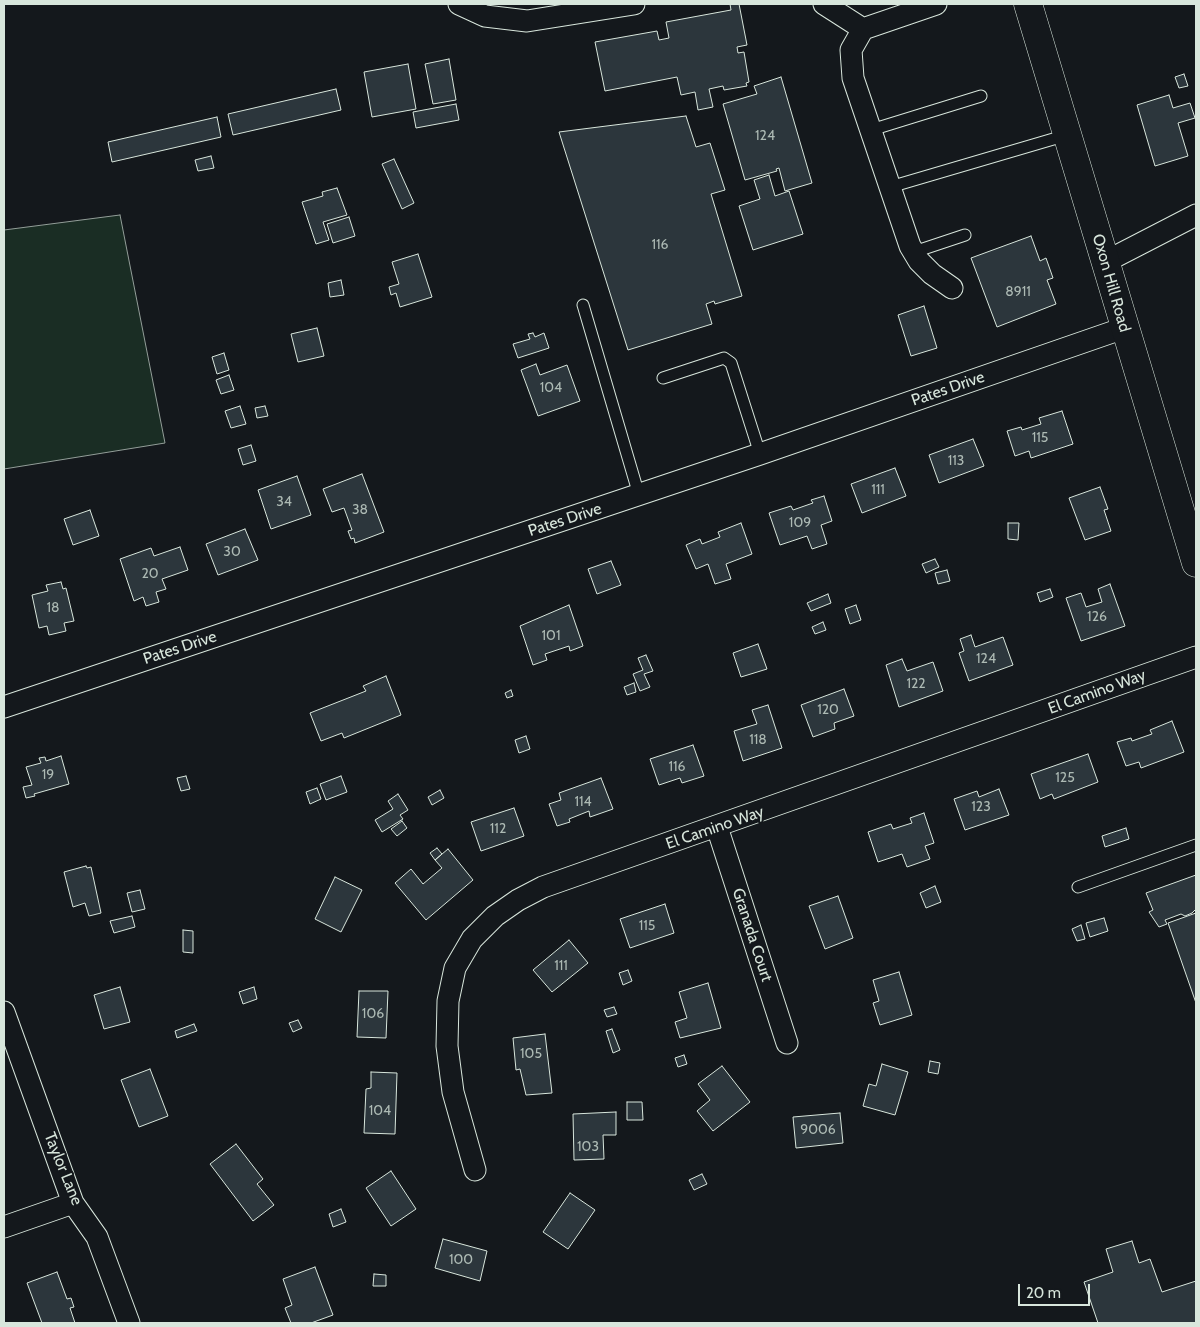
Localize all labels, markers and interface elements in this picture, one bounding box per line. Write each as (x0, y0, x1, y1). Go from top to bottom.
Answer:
house number: 124 (755, 128, 775, 144)
street label: Oxon Hill Road (1088, 232, 1134, 334)
house number: 116 (651, 237, 669, 253)
house number: 8911 (1005, 284, 1031, 300)
street label: Pates Drive (909, 368, 987, 410)
house number: 104 (540, 380, 562, 396)
house number: 115 (1032, 430, 1048, 446)
house number: 113 (948, 453, 964, 469)
house number: 111 (871, 482, 885, 498)
house number: 34 (276, 494, 292, 510)
street label: Pates Drive (526, 499, 604, 541)
house number: 38 (352, 502, 368, 518)
house number: 109 (789, 515, 811, 531)
house number: 30 (223, 544, 241, 560)
house number: 20 (141, 566, 159, 582)
house number: 18 (46, 600, 60, 616)
house number: 126 (1087, 609, 1107, 625)
street label: Pates Drive (141, 627, 219, 669)
house number: 101 (542, 628, 560, 644)
house number: 124 (976, 651, 996, 667)
street label: El Camino Way (1046, 665, 1148, 719)
house number: 122 (906, 676, 926, 692)
house number: 120 (817, 702, 839, 718)
house number: 118 (749, 732, 767, 748)
house number: 116 (668, 759, 686, 775)
house number: 19 (42, 767, 54, 783)
house number: 125 (1055, 770, 1075, 786)
house number: 114 (574, 794, 592, 810)
house number: 123 (971, 799, 991, 815)
street label: El Camino Way (663, 802, 767, 854)
house number: 112 (490, 821, 506, 837)
street label: Granada Court (728, 886, 776, 984)
house number: 115 (639, 918, 655, 934)
house number: 111 (554, 958, 568, 974)
house number: 106 (362, 1006, 384, 1022)
house number: 105 (520, 1046, 542, 1062)
house number: 104 (369, 1103, 391, 1119)
house number: 9006 (800, 1122, 836, 1138)
street label: Taylor Lane (40, 1130, 86, 1208)
house number: 103 (577, 1139, 599, 1155)
house number: 100 (449, 1252, 473, 1268)
scale bar (1020, 1274, 1092, 1306)
text: 20 m (1026, 1284, 1061, 1302)

